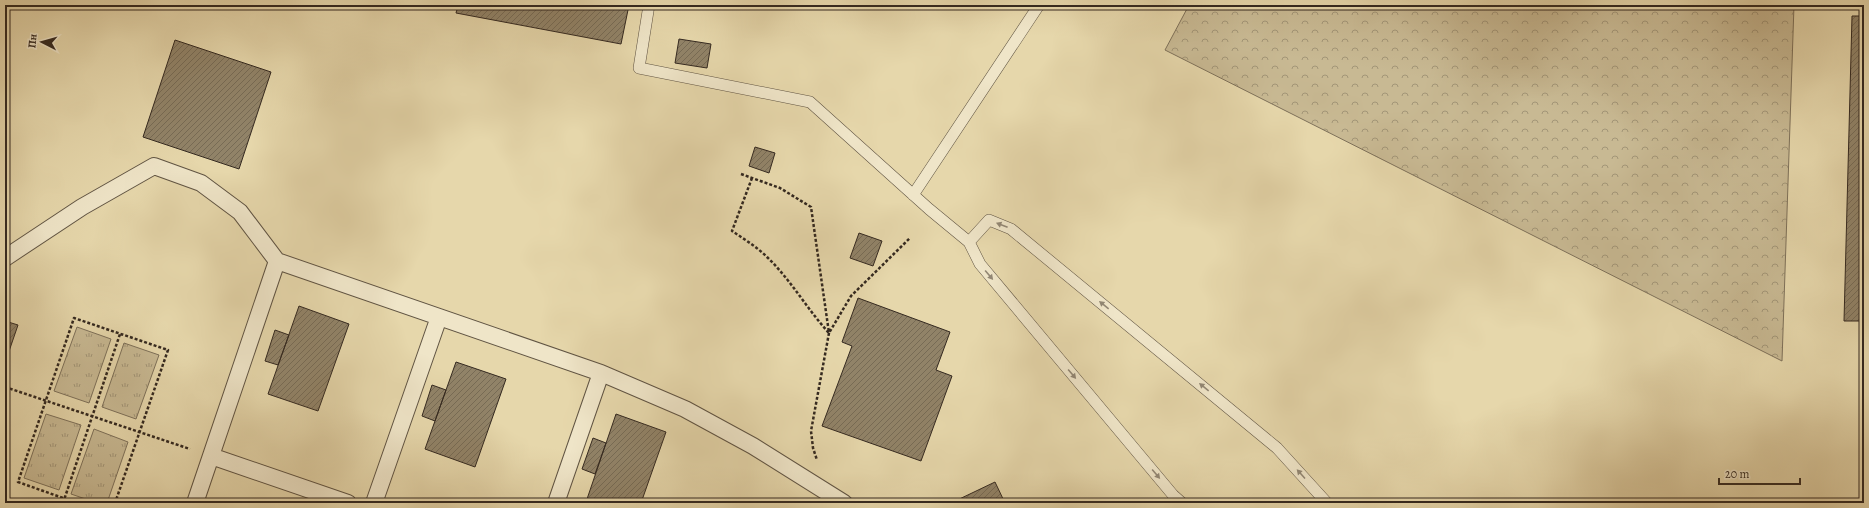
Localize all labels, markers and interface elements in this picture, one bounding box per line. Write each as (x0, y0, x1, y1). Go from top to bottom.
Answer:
north arrow (22, 22, 62, 62)
text: Пн (24, 33, 41, 49)
one-way arrow (995, 222, 1007, 228)
one-way arrow (985, 269, 994, 280)
one-way arrow (1098, 300, 1109, 309)
one-way arrow (1068, 369, 1077, 380)
one-way arrow (1199, 383, 1209, 392)
scale bar (1719, 460, 1800, 486)
text: 20 m (1725, 466, 1749, 482)
one-way arrow (1151, 469, 1160, 480)
one-way arrow (1296, 469, 1305, 479)

